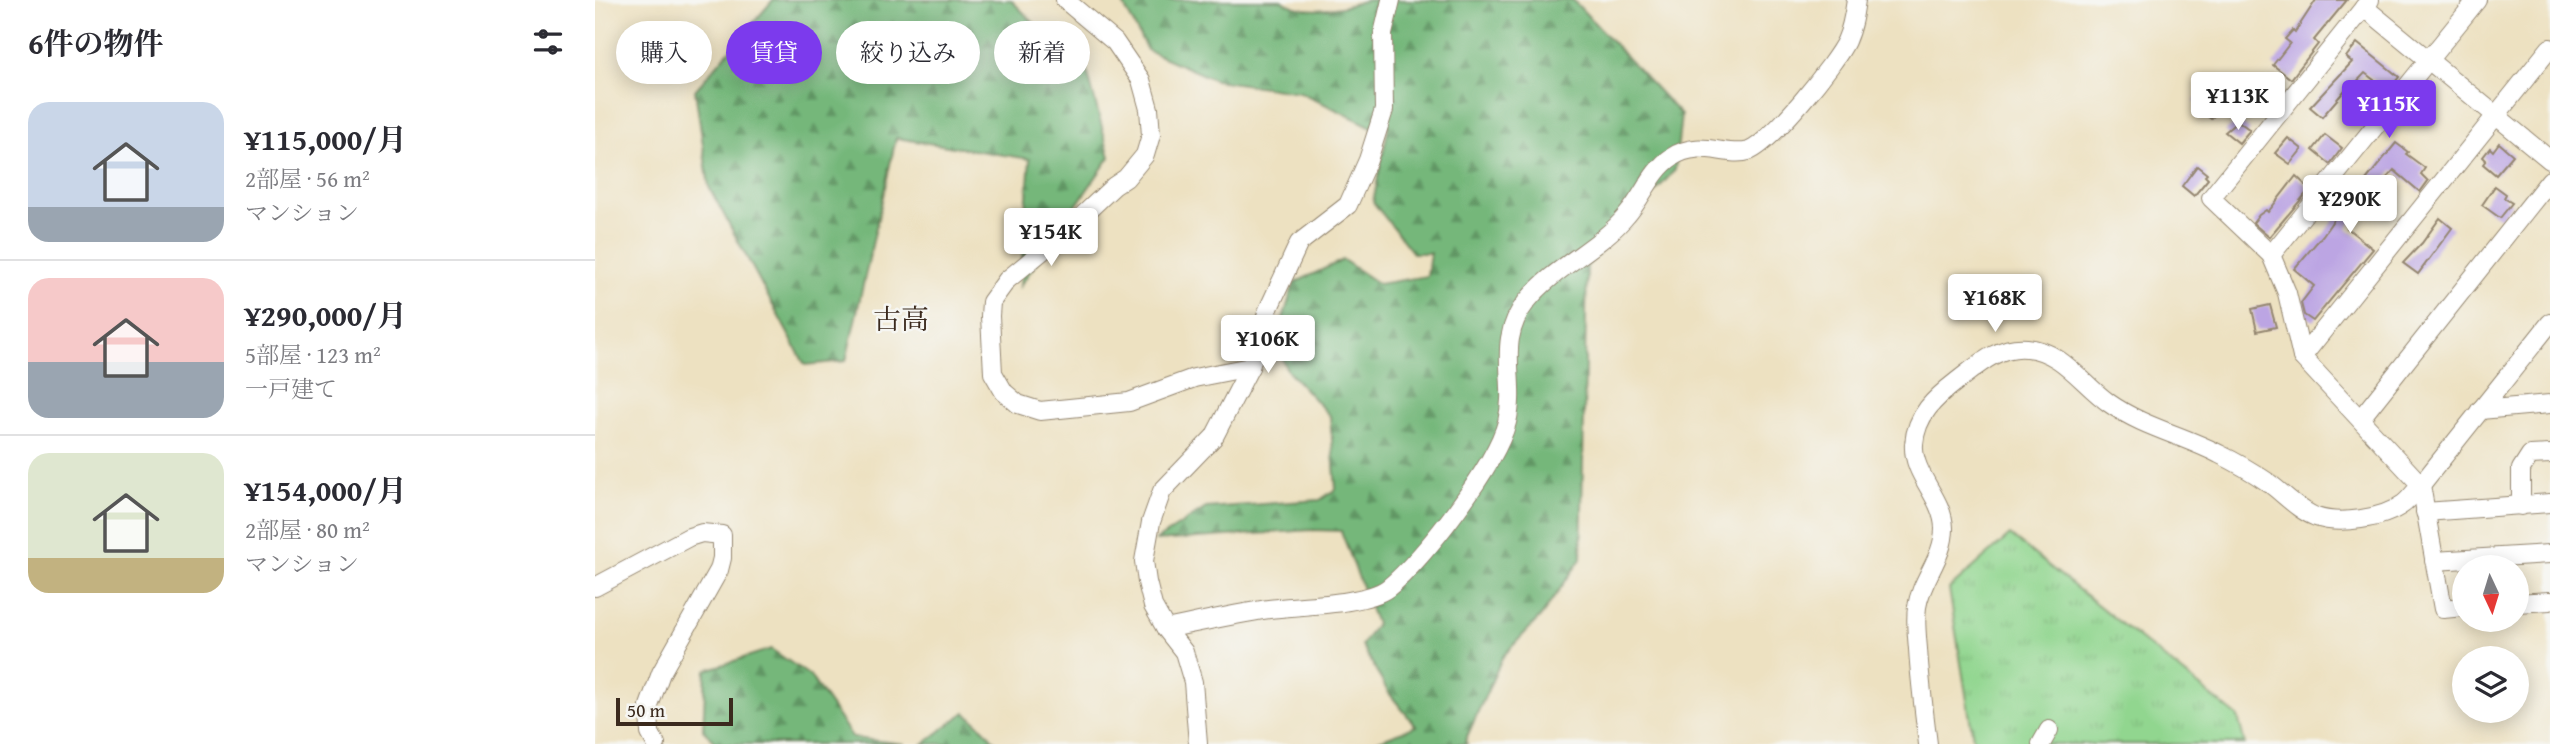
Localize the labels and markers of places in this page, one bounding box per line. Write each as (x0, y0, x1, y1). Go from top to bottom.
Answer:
pin: ¥113K (2189, 72, 2287, 132)
pin: ¥115K (2340, 80, 2438, 140)
pin: ¥290K (2301, 176, 2399, 235)
pin: ¥154K (1002, 208, 1100, 268)
pin: ¥168K (1946, 274, 2044, 334)
pin: ¥106K (1219, 316, 1317, 375)

